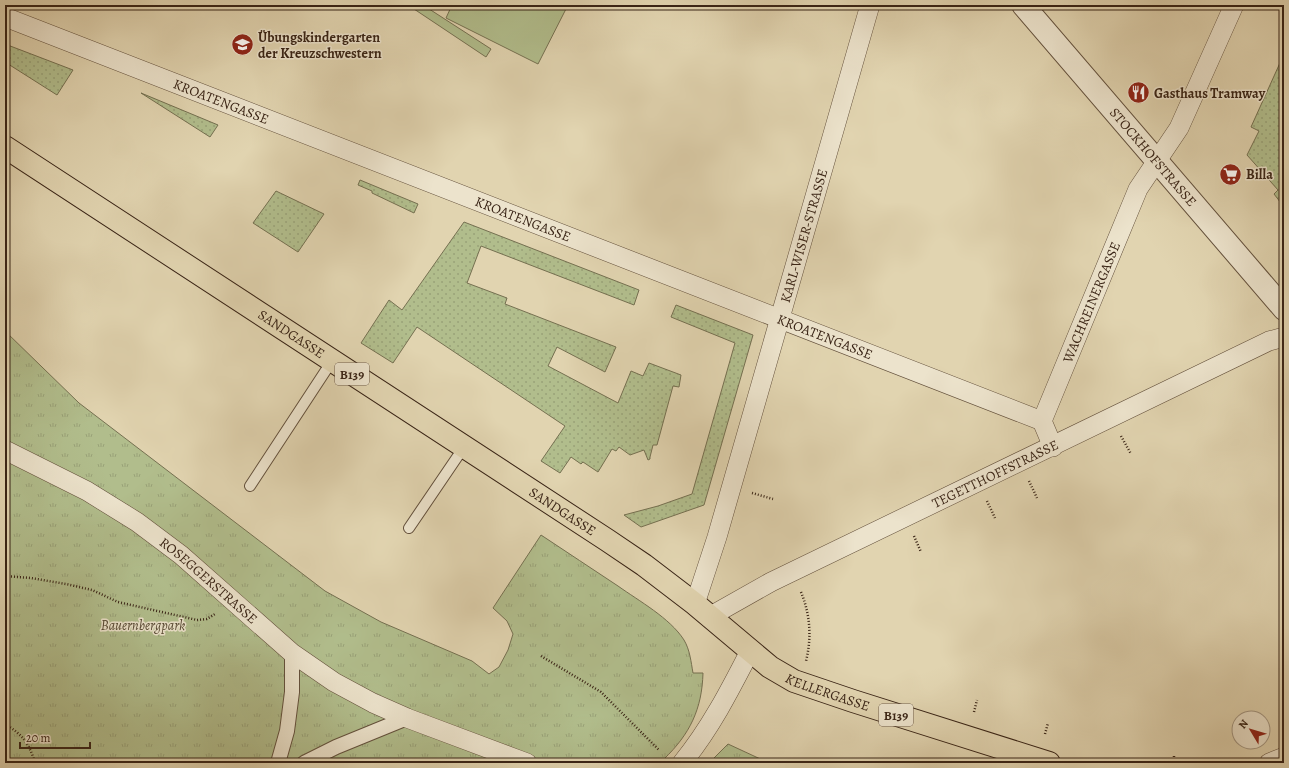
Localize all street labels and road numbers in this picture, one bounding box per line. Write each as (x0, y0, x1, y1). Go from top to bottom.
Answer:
street label: KROATENGASSE (171, 74, 272, 128)
street label: STOCKHOFSTRASSE (1106, 103, 1201, 210)
street label: KARL-WISER-STRASSE (775, 167, 832, 305)
street label: KROATENGASSE (472, 192, 574, 246)
street label: WACHREINERGASSE (1057, 239, 1125, 366)
street label: SANDGASSE (254, 305, 329, 362)
street label: KROATENGASSE (774, 309, 876, 364)
road number: B139 (335, 363, 369, 385)
street label: TEGETTHOFFSTRASSE (929, 435, 1061, 512)
street label: SANDGASSE (526, 482, 600, 540)
street label: ROSEGGERSTRASSE (156, 533, 262, 628)
street label: KELLERGASSE (782, 668, 872, 715)
road number: B139 (879, 704, 913, 726)

